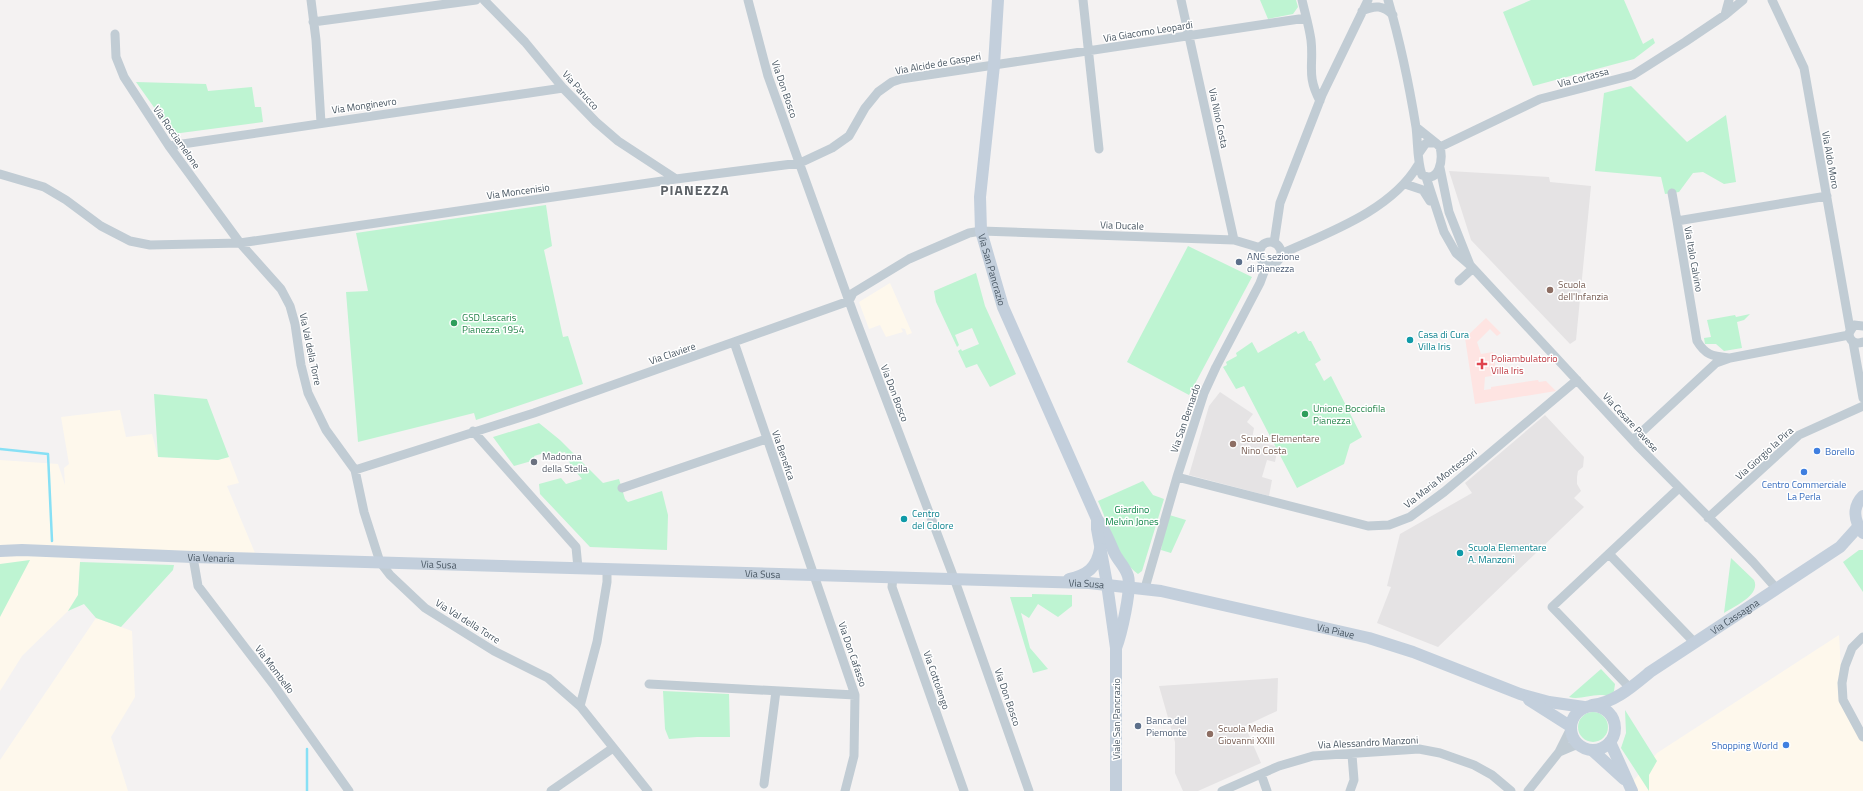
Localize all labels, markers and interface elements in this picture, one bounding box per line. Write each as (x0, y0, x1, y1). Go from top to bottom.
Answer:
street label: Via Giacomo Leopardi (1102, 17, 1194, 46)
street label: Via Alcide de Gasperi (894, 49, 982, 78)
street label: Via Don Bosco (768, 58, 801, 120)
street label: Via Cortassa (1556, 63, 1610, 91)
street label: Via Parucco (559, 67, 603, 113)
street label: Via Nino Costa (1205, 87, 1232, 149)
street label: Via Monginevro (331, 94, 397, 117)
street label: Via Rocciamelone (149, 103, 204, 172)
street label: Via Aldo Moro (1818, 130, 1843, 190)
district label: PIANEZZA (660, 179, 730, 200)
street label: Via Moncenisio (486, 180, 550, 203)
street label: Via Ducale (1100, 217, 1144, 234)
street label: Via Italo Calvino (1680, 225, 1707, 293)
street label: Via San Pancrazio (974, 232, 1009, 308)
place label: ANC sezione di Pianezza (1247, 249, 1300, 276)
marker: ANC sezione di Pianezza (1234, 257, 1244, 267)
place label: Scuola dell'Infanzia (1558, 277, 1608, 304)
marker: Scuola dell'Infanzia (1545, 285, 1555, 295)
place label: GSD Lascaris Pianezza 1954 (462, 310, 525, 337)
street label: Via Val della Torre (295, 311, 326, 387)
marker: GSD Lascaris Pianezza 1954 (449, 318, 459, 328)
place label: Casa di Cura Villa Iris (1418, 327, 1469, 354)
marker: Casa di Cura Villa Iris (1405, 335, 1415, 345)
street label: Via Claviere (647, 339, 697, 368)
place label: Poliambulatorio Villa Iris (1491, 351, 1558, 378)
marker: Poliambulatorio Villa Iris (1476, 358, 1488, 370)
street label: Via Don Bosco (877, 362, 912, 424)
street label: Via San Bernardo (1167, 382, 1204, 455)
street label: Via Cesare Pavese (1599, 389, 1662, 455)
place label: Unione Bocciofila Pianezza (1313, 401, 1385, 428)
marker: Unione Bocciofila Pianezza (1300, 409, 1310, 419)
street label: Via Giorgio la Pira (1732, 423, 1797, 483)
street label: Via Benefica (768, 428, 799, 482)
place label: Scuola Elementare Nino Costa (1241, 431, 1319, 458)
marker: Scuola Elementare Nino Costa (1228, 439, 1238, 449)
place label: Borello (1825, 444, 1855, 459)
street label: Via Maria Montessori (1401, 445, 1480, 512)
marker: Borello (1812, 446, 1822, 456)
place label: Madonna della Stella (542, 449, 588, 476)
marker: Madonna della Stella (529, 457, 539, 467)
marker: Centro Commerciale La Perla (1799, 467, 1809, 477)
place label: Centro Commerciale La Perla (1762, 477, 1846, 504)
park label: Giardino Melvin Jones (1105, 502, 1159, 529)
place label: Centro del Colore (912, 506, 953, 533)
marker: Centro del Colore (899, 514, 909, 524)
place label: Scuola Elementare A. Manzoni (1468, 540, 1546, 567)
marker: Scuola Elementare A. Manzoni (1455, 548, 1465, 558)
street label: Via Venaria (187, 550, 234, 566)
street label: Via Susa (421, 557, 457, 573)
street label: Via Susa (745, 566, 781, 582)
street label: Via Susa (1068, 575, 1105, 593)
street label: Via Val della Torre (432, 595, 503, 647)
street label: Via Cassagna (1708, 595, 1762, 638)
street label: Via Piave (1315, 619, 1356, 642)
street label: Via Don Cafasso (834, 620, 871, 689)
street label: Via Mombello (251, 642, 298, 697)
street label: Via Cottolengo (919, 649, 954, 712)
street label: Via Don Bosco (991, 666, 1024, 728)
street label: Viale San Pancrazio (1109, 678, 1124, 760)
place label: Banca del Piemonte (1146, 713, 1187, 740)
marker: Banca del Piemonte (1133, 721, 1143, 731)
place label: Scuola Media Giovanni XXIII (1218, 721, 1275, 748)
marker: Scuola Media Giovanni XXIII (1205, 729, 1215, 739)
street label: Via Alessandro Manzoni (1317, 732, 1419, 753)
place label: Shopping World (1711, 738, 1778, 753)
marker: Shopping World (1781, 740, 1791, 750)

